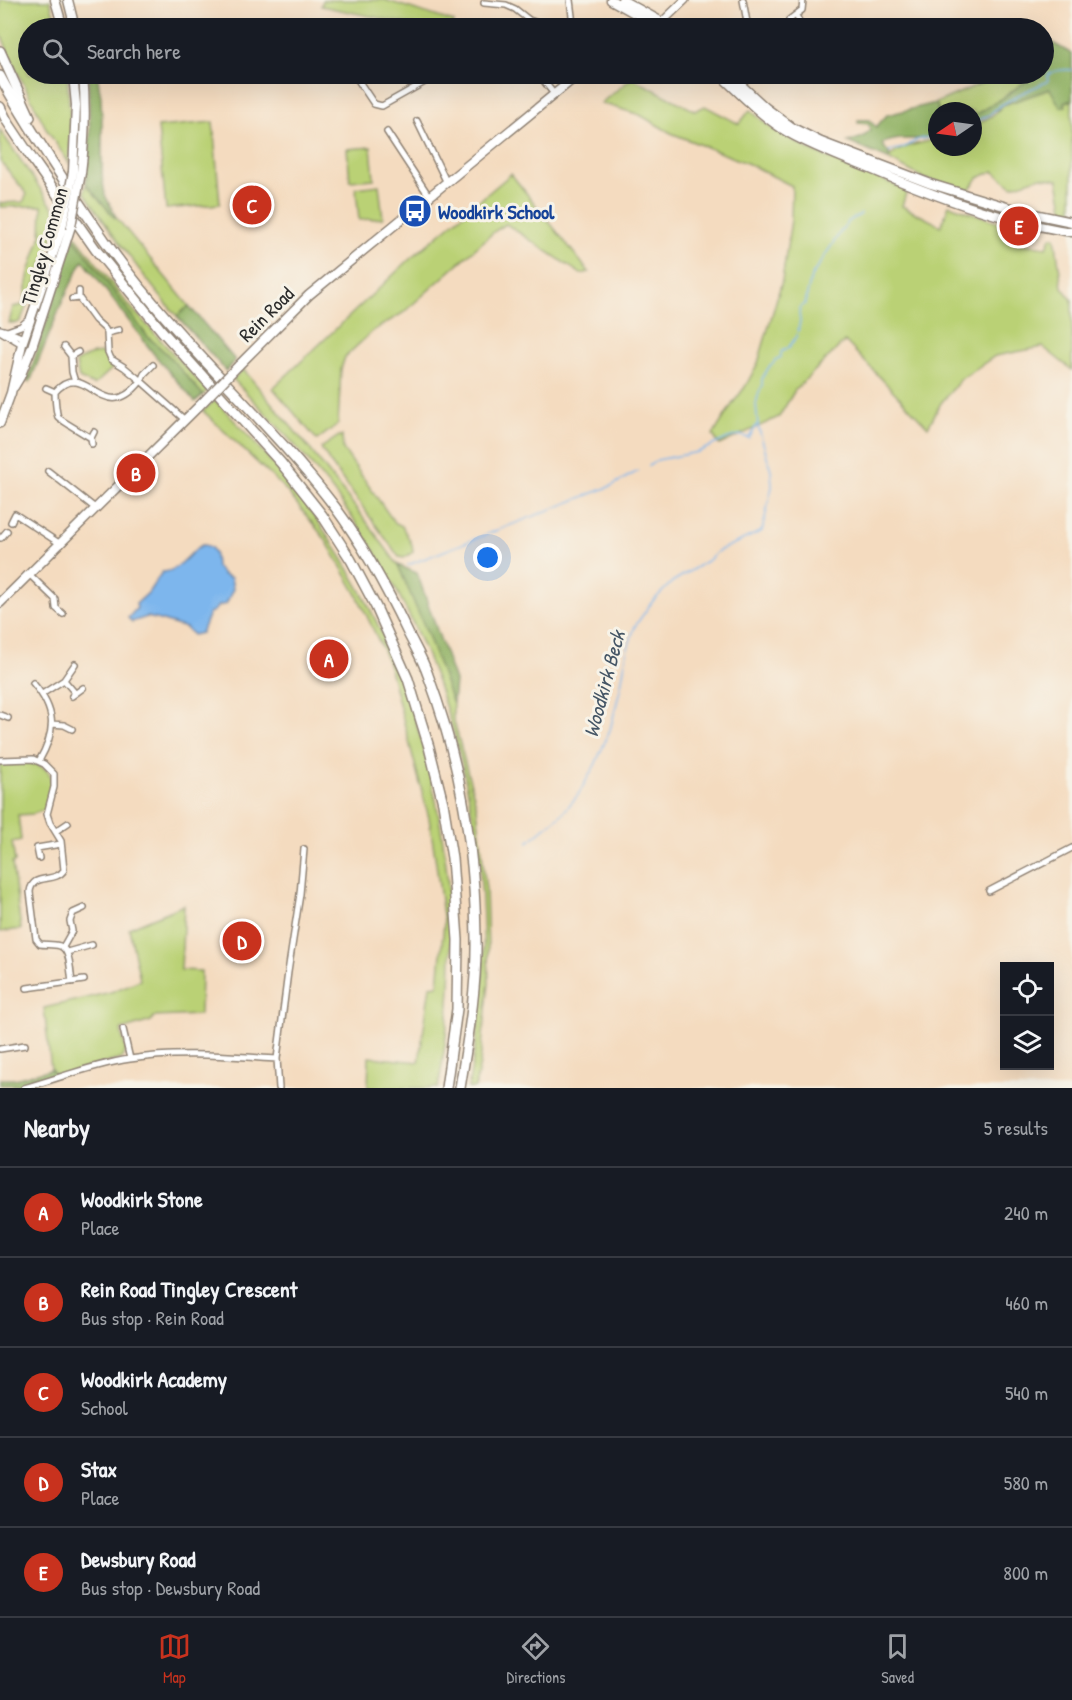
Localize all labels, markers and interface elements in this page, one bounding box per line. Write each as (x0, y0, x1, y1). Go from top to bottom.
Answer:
search box (18, 18, 1054, 84)
icon: search (39, 35, 72, 68)
text: Search here (87, 36, 181, 66)
north arrow (928, 102, 982, 156)
pin: C (232, 182, 272, 228)
street label: Tingley Common (14, 184, 74, 308)
bus stop icon: Woodkirk School (397, 193, 433, 229)
place label: Woodkirk School (438, 198, 555, 225)
pin: E (1000, 204, 1038, 248)
street label: Rein Road (232, 280, 300, 348)
pin: B (116, 450, 156, 496)
your location (473, 543, 502, 572)
water label: Woodkirk Beck (576, 625, 633, 740)
pin: A (310, 636, 348, 682)
pin: D (222, 918, 262, 964)
map controls (1000, 962, 1054, 1070)
button: locate (1000, 962, 1054, 1016)
button: layers (1000, 1016, 1054, 1070)
text: Nearby (24, 1110, 90, 1145)
text: 5 results (984, 1114, 1048, 1141)
text: Woodkirk Stone (81, 1184, 203, 1214)
text: A (39, 1199, 48, 1226)
text: 240 m (1004, 1199, 1048, 1226)
text: Place (81, 1214, 120, 1241)
text: Rein Road Tingley Crescent (81, 1274, 297, 1304)
text: B (38, 1289, 49, 1316)
text: 460 m (1005, 1289, 1048, 1316)
text: Bus stop · Rein Road (81, 1304, 224, 1331)
text: Woodkirk Academy (81, 1364, 227, 1394)
text: C (38, 1379, 49, 1406)
text: 540 m (1005, 1379, 1048, 1406)
text: School (81, 1394, 128, 1421)
text: Stax (81, 1454, 117, 1484)
text: D (39, 1469, 48, 1496)
text: 580 m (1004, 1469, 1048, 1496)
text: Place (81, 1484, 120, 1511)
text: Dewsbury Road (81, 1544, 196, 1574)
text: E (39, 1559, 48, 1586)
text: 800 m (1003, 1559, 1048, 1586)
text: Bus stop · Dewsbury Road (81, 1574, 260, 1601)
tab: Map (158, 1630, 191, 1688)
tab: Directions (507, 1630, 565, 1688)
tab: Saved (881, 1630, 914, 1688)

